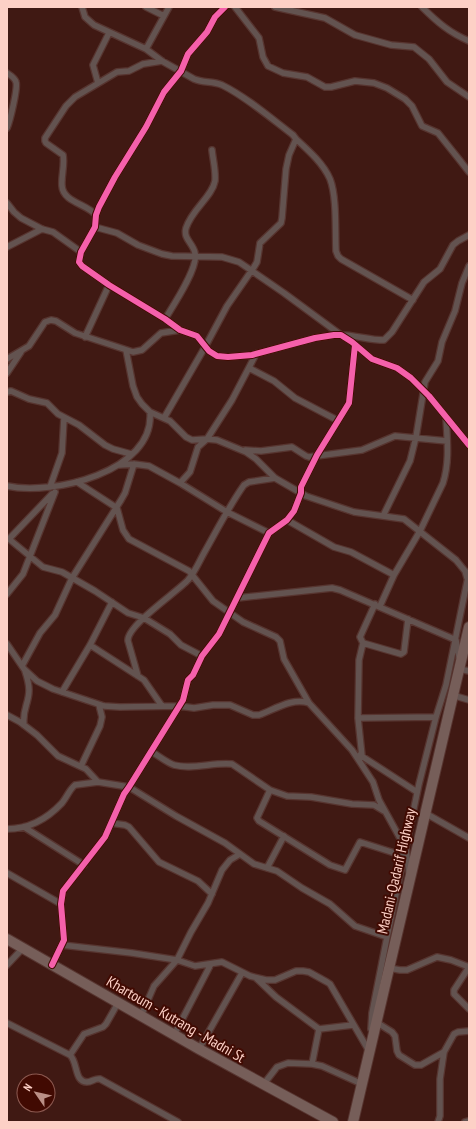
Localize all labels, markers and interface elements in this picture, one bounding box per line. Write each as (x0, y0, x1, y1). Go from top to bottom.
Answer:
street label: Madani-Qadarif Highway (372, 806, 420, 936)
street label: Khartoum - Kutrang - Madni St (103, 972, 249, 1066)
north arrow (16, 1073, 56, 1113)
text: N (20, 1081, 35, 1094)

